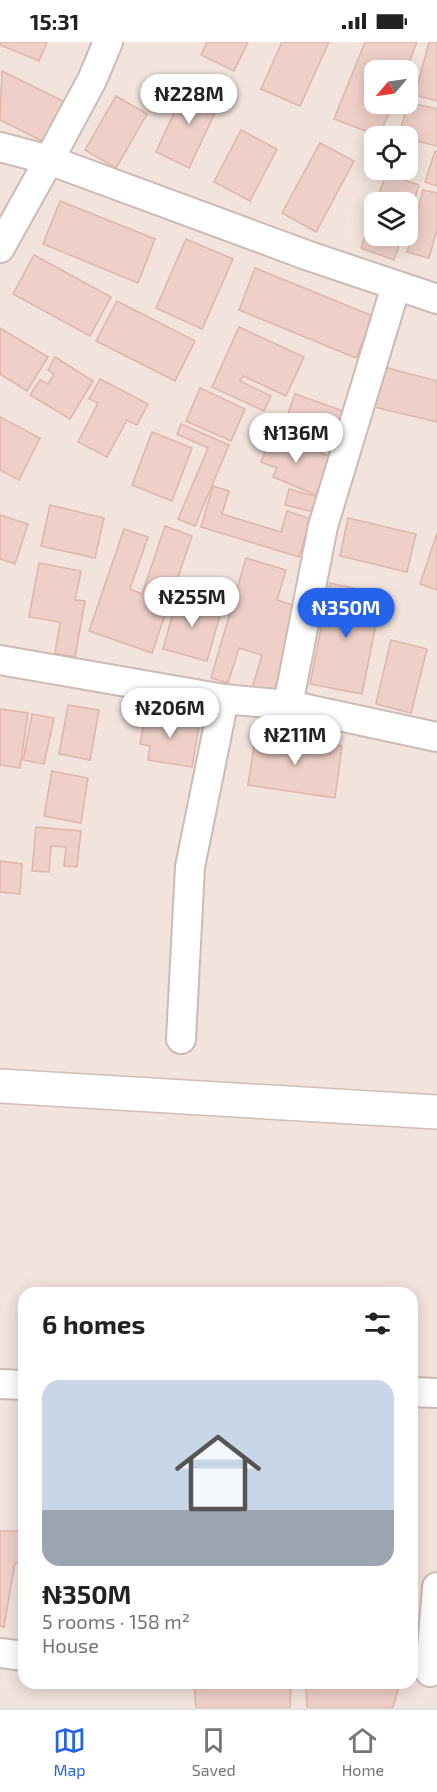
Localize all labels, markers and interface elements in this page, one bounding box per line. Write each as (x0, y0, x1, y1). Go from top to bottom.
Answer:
text: 15:31 (30, 8, 79, 34)
north arrow (364, 60, 418, 114)
map controls (364, 60, 418, 246)
pin: ₦228M (147, 74, 231, 125)
text: ₦228M (154, 81, 224, 105)
button: locate (364, 126, 418, 180)
button: layers (364, 192, 418, 246)
pin: ₦136M (254, 413, 338, 464)
text: ₦136M (263, 420, 329, 444)
pin: ₦255M (150, 577, 234, 628)
text: ₦255M (158, 584, 226, 608)
pin: ₦350M (304, 588, 388, 639)
text: ₦350M (312, 595, 380, 619)
pin: ₦206M (128, 688, 212, 739)
text: ₦206M (135, 695, 205, 719)
pin: ₦211M (253, 715, 337, 766)
text: ₦211M (264, 722, 326, 746)
icon: filters (361, 1307, 394, 1340)
text: 6 homes (42, 1308, 145, 1339)
icon: home (164, 1419, 272, 1527)
text: ₦350M (42, 1578, 131, 1609)
text: 5 rooms · 158 m² (42, 1609, 190, 1633)
text: House (42, 1633, 99, 1657)
tab: Map (53, 1724, 86, 1779)
tab: Saved (192, 1724, 236, 1779)
tab: Home (342, 1724, 384, 1779)

